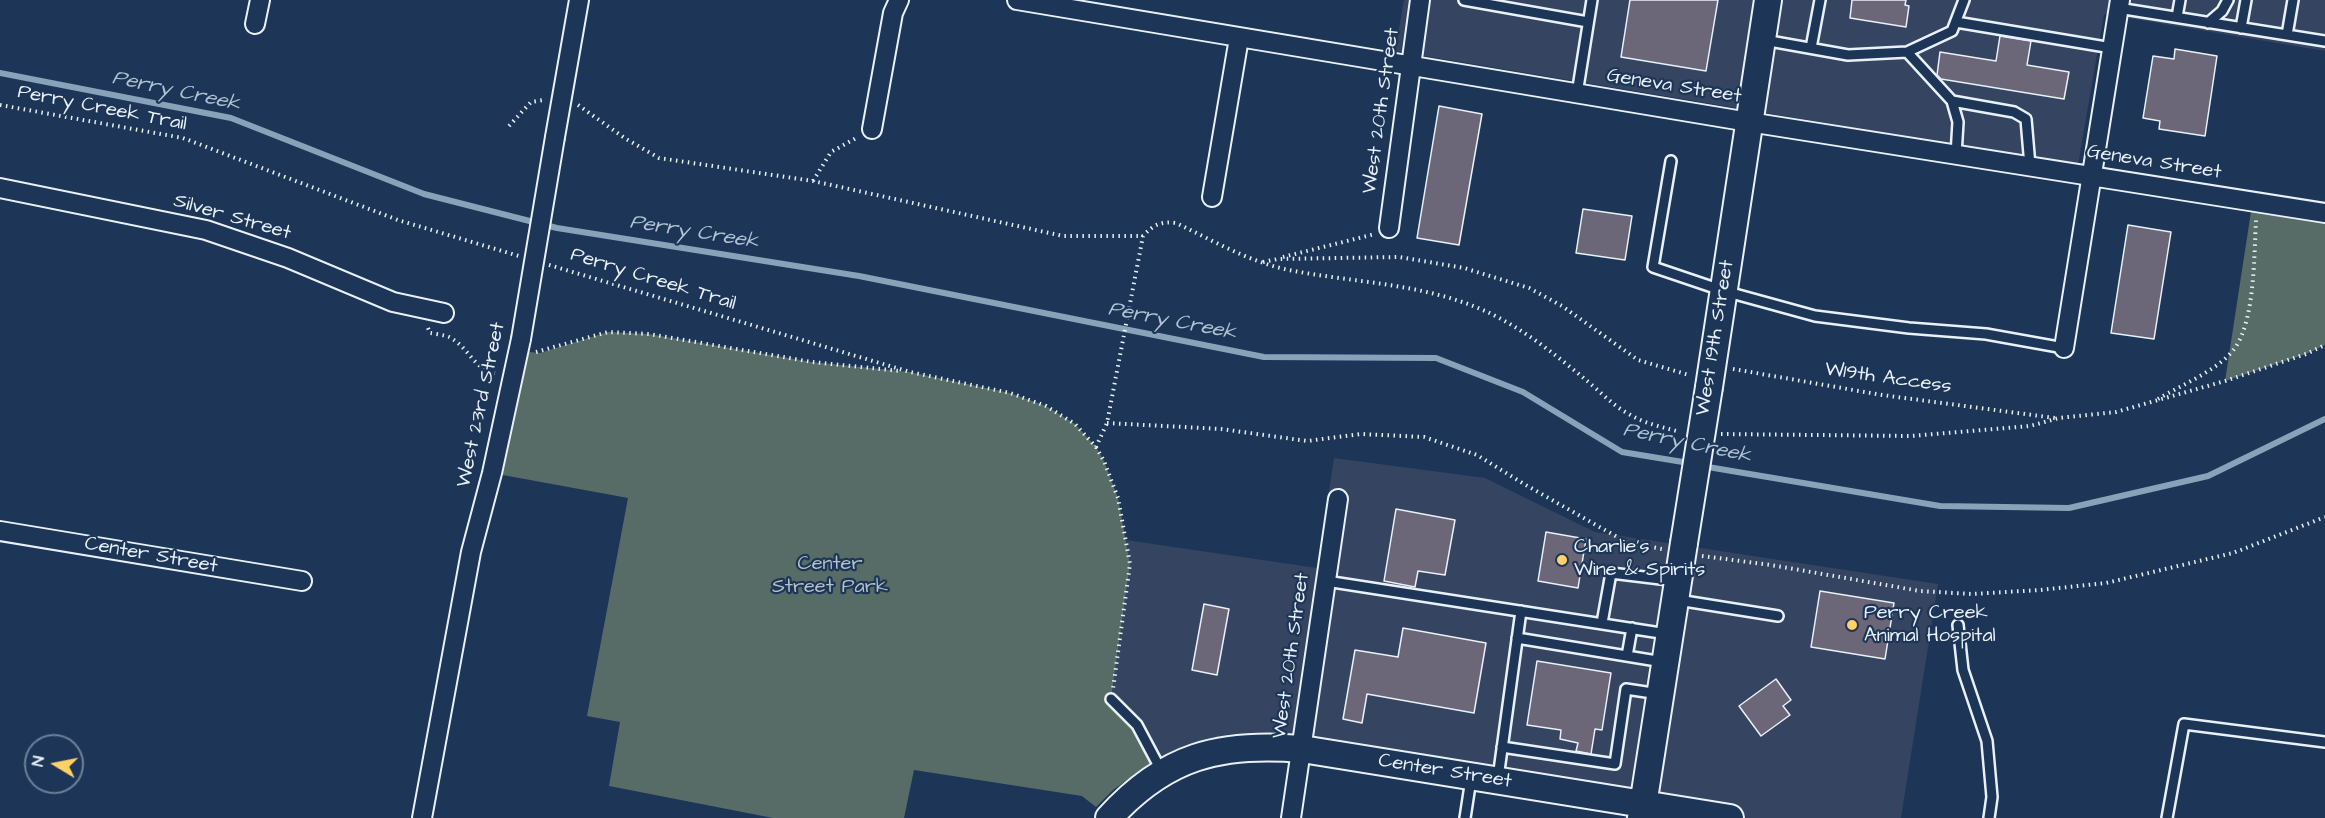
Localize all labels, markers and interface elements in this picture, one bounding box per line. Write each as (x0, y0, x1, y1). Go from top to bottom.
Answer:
street label: West 20th Street (1358, 26, 1406, 196)
street label: Geneva Street (1605, 65, 1743, 109)
water label: Perry Creek (110, 66, 242, 118)
street label: Perry Creek Trail (15, 81, 189, 137)
street label: Geneva Street (2085, 141, 2223, 185)
street label: Silver Street (171, 190, 293, 246)
water label: Perry Creek (628, 210, 760, 256)
street label: Perry Creek Trail (567, 243, 739, 317)
street label: West 19th Street (1692, 258, 1740, 418)
water label: Perry Creek (1106, 297, 1238, 347)
street label: West 23rd Street (453, 320, 511, 490)
street label: W19th Access (1823, 358, 1953, 400)
water label: Perry Creek (1621, 418, 1753, 470)
street label: Center Street (83, 532, 219, 580)
place label: Charlie's Wine & Spirits (1574, 536, 1705, 583)
park label: Center Street Park (772, 553, 888, 600)
marker: Charlie's Wine & Spirits (1555, 553, 1569, 567)
street label: West 20th Street (1268, 571, 1316, 741)
place label: Perry Creek Animal Hospital (1864, 602, 1996, 649)
marker: Perry Creek Animal Hospital (1845, 618, 1859, 632)
north arrow (24, 734, 84, 794)
street label: Center Street (1377, 750, 1513, 794)
text: N (27, 754, 50, 768)

